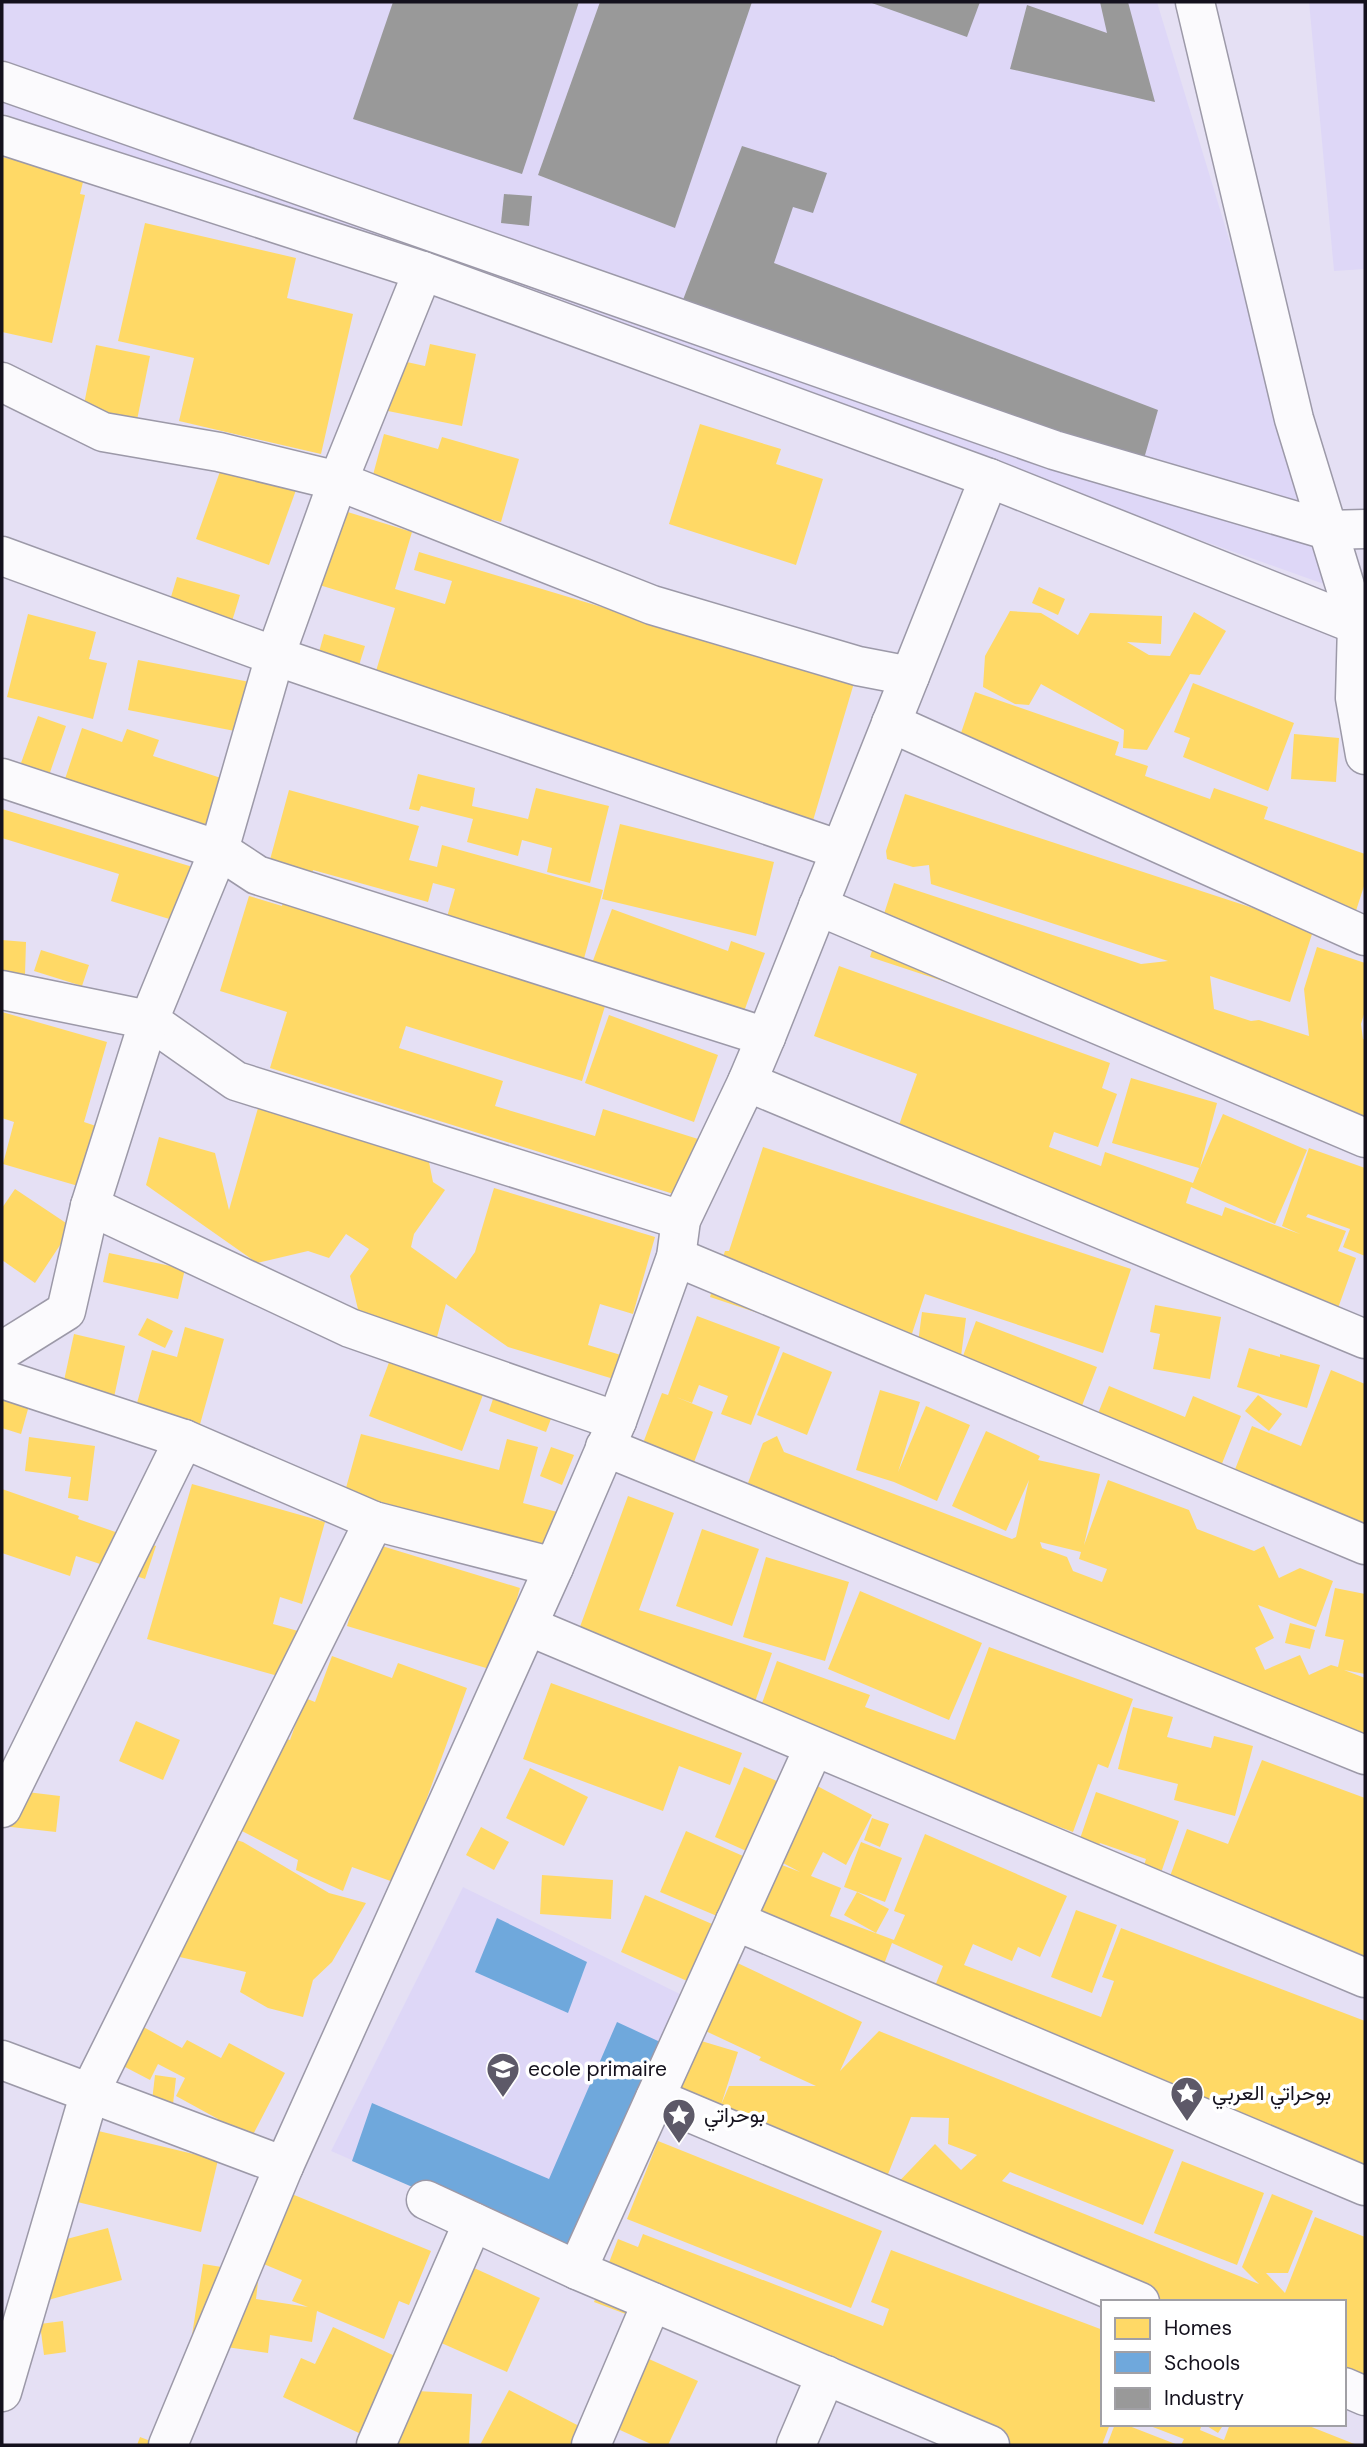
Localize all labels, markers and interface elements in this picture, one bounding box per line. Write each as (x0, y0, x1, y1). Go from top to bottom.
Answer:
school or university icon: ecole primaire (484, 2050, 522, 2099)
place label: ecole primaire (528, 2055, 667, 2083)
place icon: بوحراتي العربي (1168, 2074, 1206, 2123)
place label: بوحراتي العربي (1212, 2079, 1331, 2110)
place icon: بوحراتي (660, 2096, 698, 2145)
place label: بوحراتي (704, 2101, 765, 2132)
legend (1101, 2300, 1346, 2426)
text: Homes (1164, 2314, 1232, 2342)
text: Schools (1164, 2349, 1240, 2377)
text: Industry (1164, 2384, 1244, 2412)

